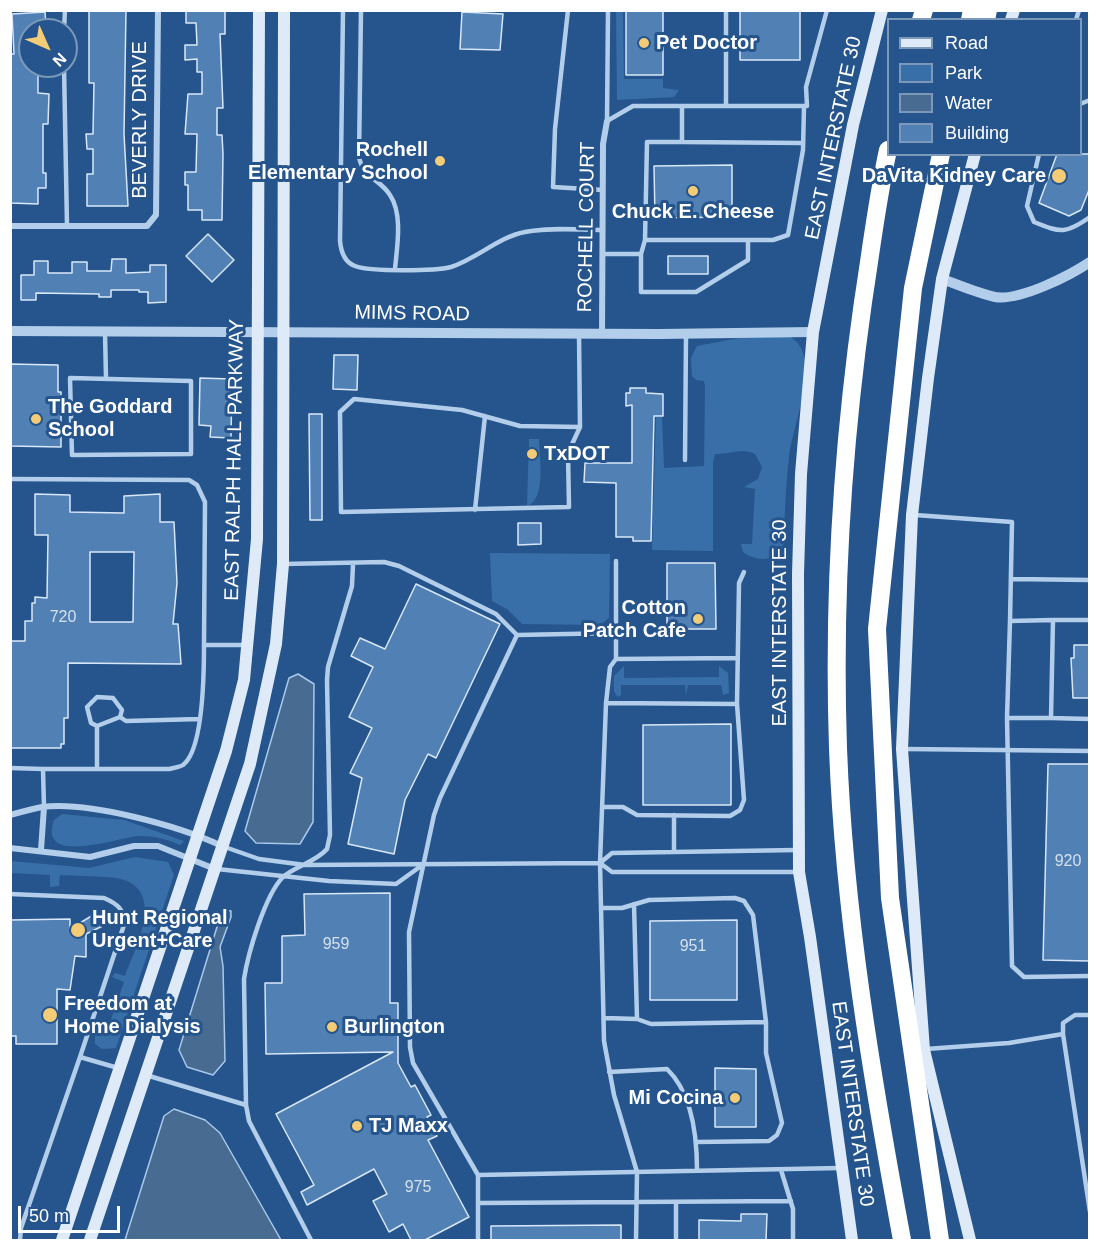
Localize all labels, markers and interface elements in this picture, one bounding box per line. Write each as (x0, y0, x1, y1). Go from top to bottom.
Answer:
north arrow (18, 18, 78, 78)
legend (887, 18, 1082, 156)
place label: Pet Doctor (656, 31, 757, 55)
text: Road (945, 33, 988, 53)
street label: EAST INTERSTATE 30 (801, 34, 867, 242)
marker: Pet Doctor (637, 36, 651, 50)
street label: BEVERLY DRIVE (128, 41, 152, 199)
text: N (50, 50, 70, 70)
text: Park (945, 63, 982, 83)
text: Water (945, 93, 992, 113)
text: Building (945, 123, 1009, 143)
place label: Rochell Elementary School (248, 138, 428, 185)
street label: ROCHELL COURT (574, 141, 600, 313)
marker: Rochell Elementary School (433, 154, 447, 168)
place label: DaVita Kidney Care (862, 164, 1046, 188)
marker: DaVita Kidney Care (1050, 167, 1068, 185)
marker: Chuck E. Cheese (686, 184, 700, 198)
place label: Chuck E. Cheese (612, 200, 774, 224)
street label: MIMS ROAD (354, 301, 470, 327)
street label: EAST RALPH HALL PARKWAY (221, 319, 249, 601)
place label: The Goddard School (48, 395, 172, 442)
marker: The Goddard School (29, 412, 43, 426)
place label: TxDOT (544, 442, 610, 466)
marker: TxDOT (525, 447, 539, 461)
street label: EAST INTERSTATE 30 (768, 519, 792, 727)
place label: Cotton Patch Cafe (583, 596, 686, 643)
house number: 720 (50, 608, 76, 628)
marker: Cotton Patch Cafe (691, 612, 705, 626)
house number: 920 (1055, 852, 1081, 872)
place label: Hunt Regional Urgent+Care (92, 906, 228, 953)
marker: Hunt Regional Urgent+Care (69, 921, 87, 939)
house number: 959 (323, 935, 349, 955)
house number: 951 (680, 937, 706, 957)
place label: Freedom at Home Dialysis (64, 992, 201, 1039)
street label: EAST INTERSTATE 30 (826, 1000, 878, 1208)
marker: Freedom at Home Dialysis (41, 1006, 59, 1024)
place label: Burlington (344, 1015, 445, 1039)
marker: Burlington (325, 1020, 339, 1034)
place label: Mi Cocina (629, 1086, 723, 1110)
marker: Mi Cocina (728, 1091, 742, 1105)
place label: TJ Maxx (369, 1114, 448, 1138)
marker: TJ Maxx (350, 1119, 364, 1133)
house number: 975 (405, 1178, 431, 1198)
scale bar (21, 1194, 123, 1232)
text: 50 m (29, 1206, 69, 1226)

